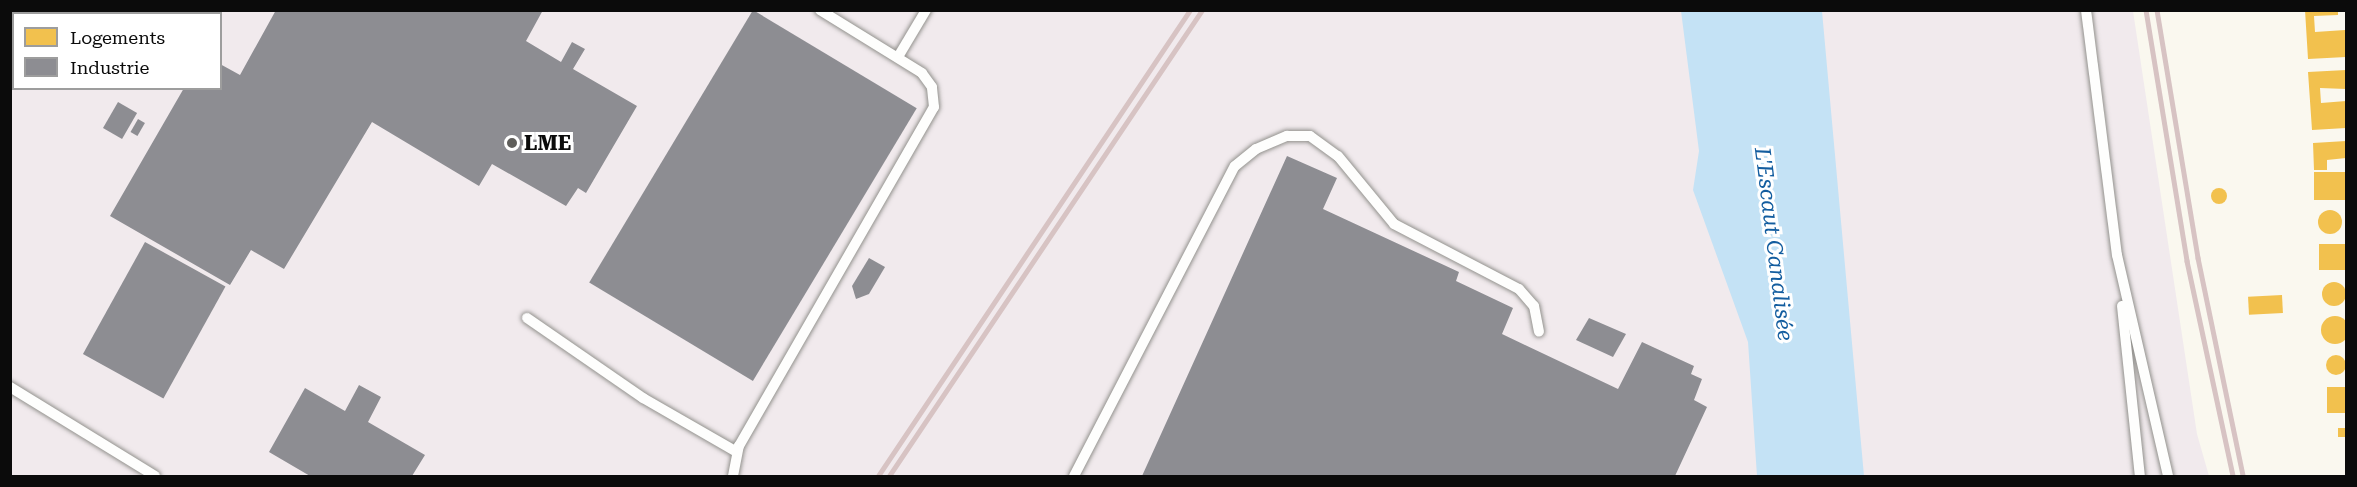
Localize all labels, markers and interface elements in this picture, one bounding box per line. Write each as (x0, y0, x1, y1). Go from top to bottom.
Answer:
legend (12, 12, 222, 90)
text: Logements (70, 27, 165, 48)
text: Industrie (70, 57, 149, 78)
place label: LME (524, 130, 571, 156)
marker: LME (505, 136, 519, 150)
water label: L'Escaut Canalisée (1749, 146, 1799, 342)

